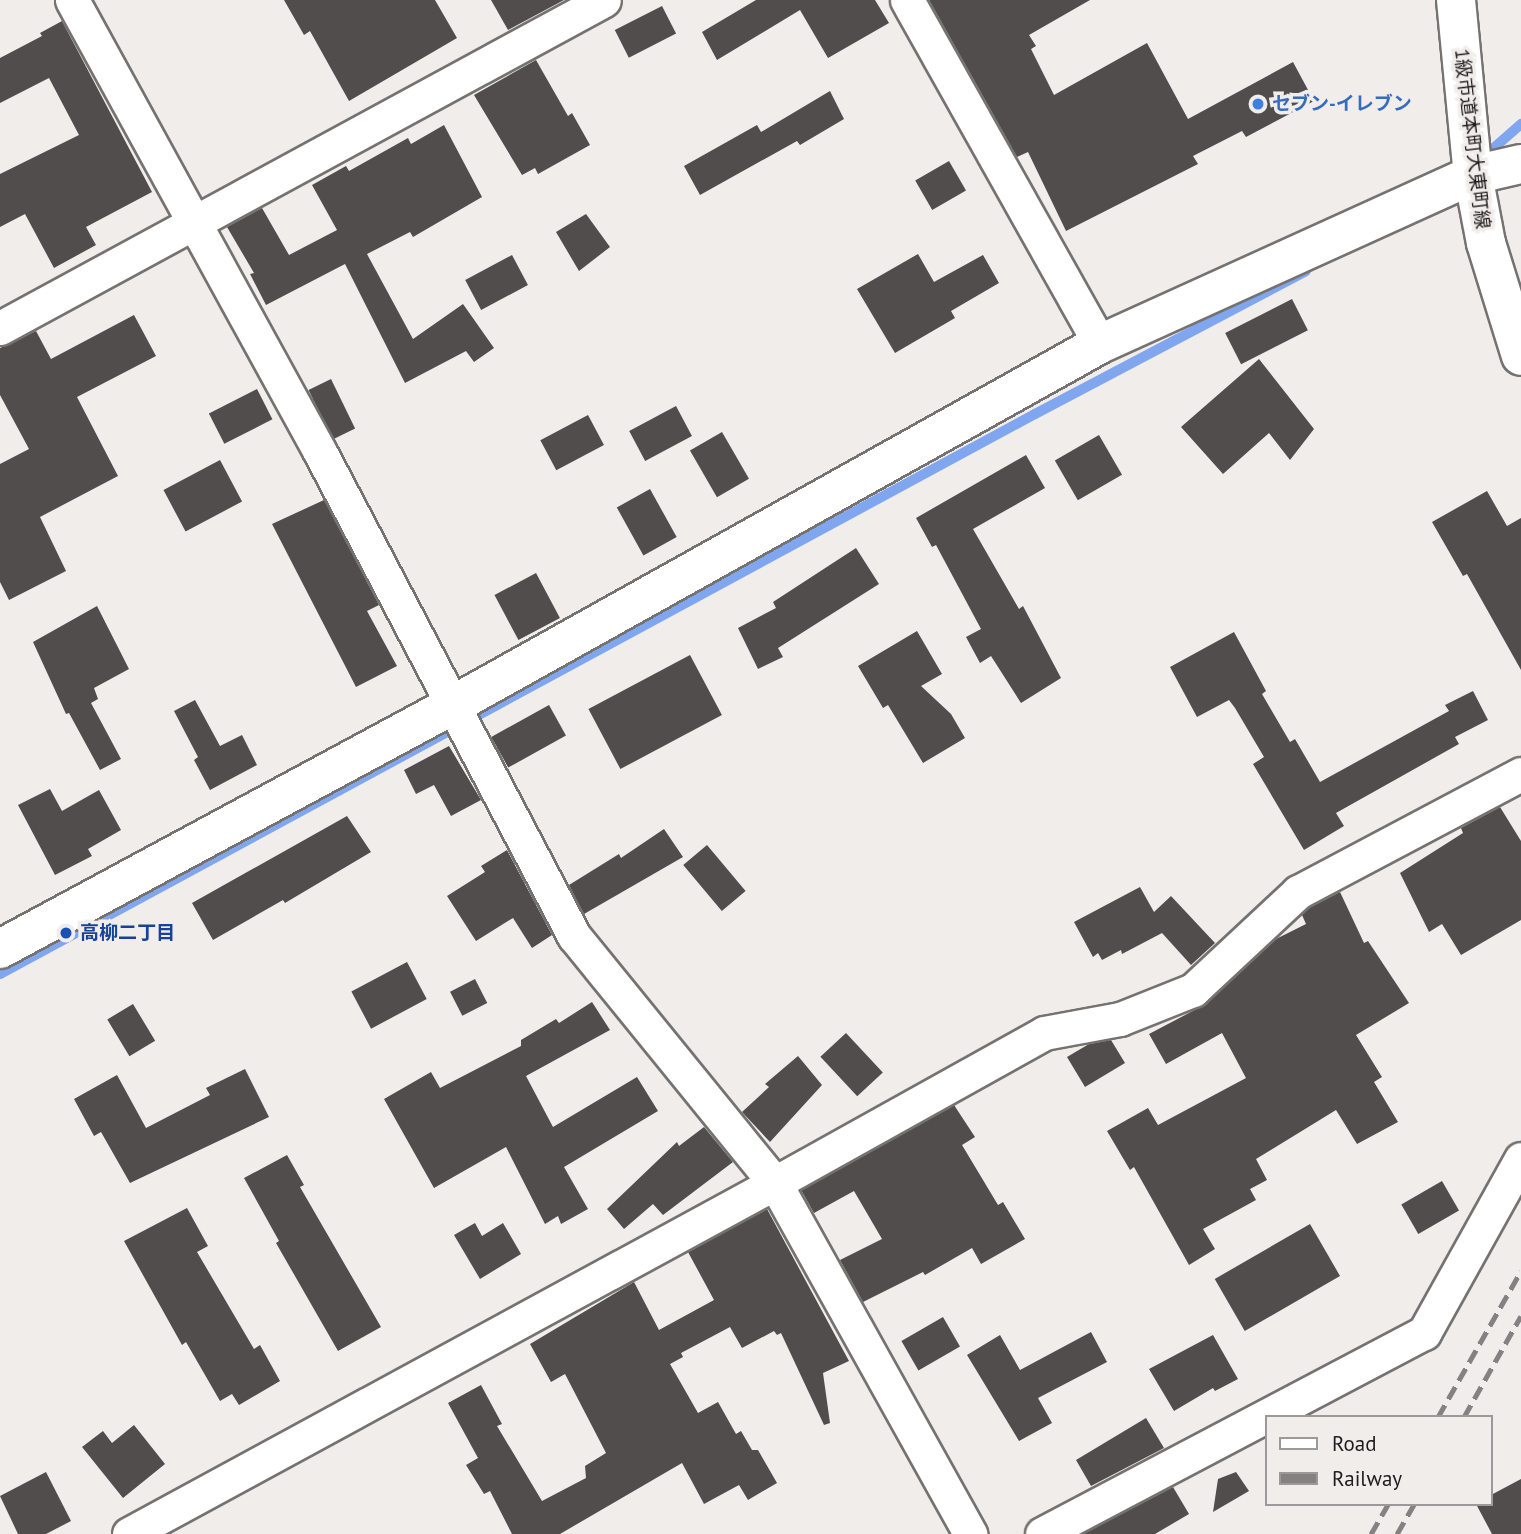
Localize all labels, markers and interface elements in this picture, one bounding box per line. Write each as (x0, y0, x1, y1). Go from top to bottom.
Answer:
street label: 1級市道本町大東町線 (1450, 48, 1494, 230)
place label: セブン-イレブン (1272, 93, 1412, 115)
marker: セブン-イレブン (1250, 96, 1266, 112)
place label: 高柳二丁目 (80, 922, 175, 944)
marker: 高柳二丁目 (58, 925, 74, 941)
legend (1266, 1415, 1493, 1506)
text: Road (1332, 1430, 1376, 1457)
text: Railway (1332, 1465, 1402, 1492)

